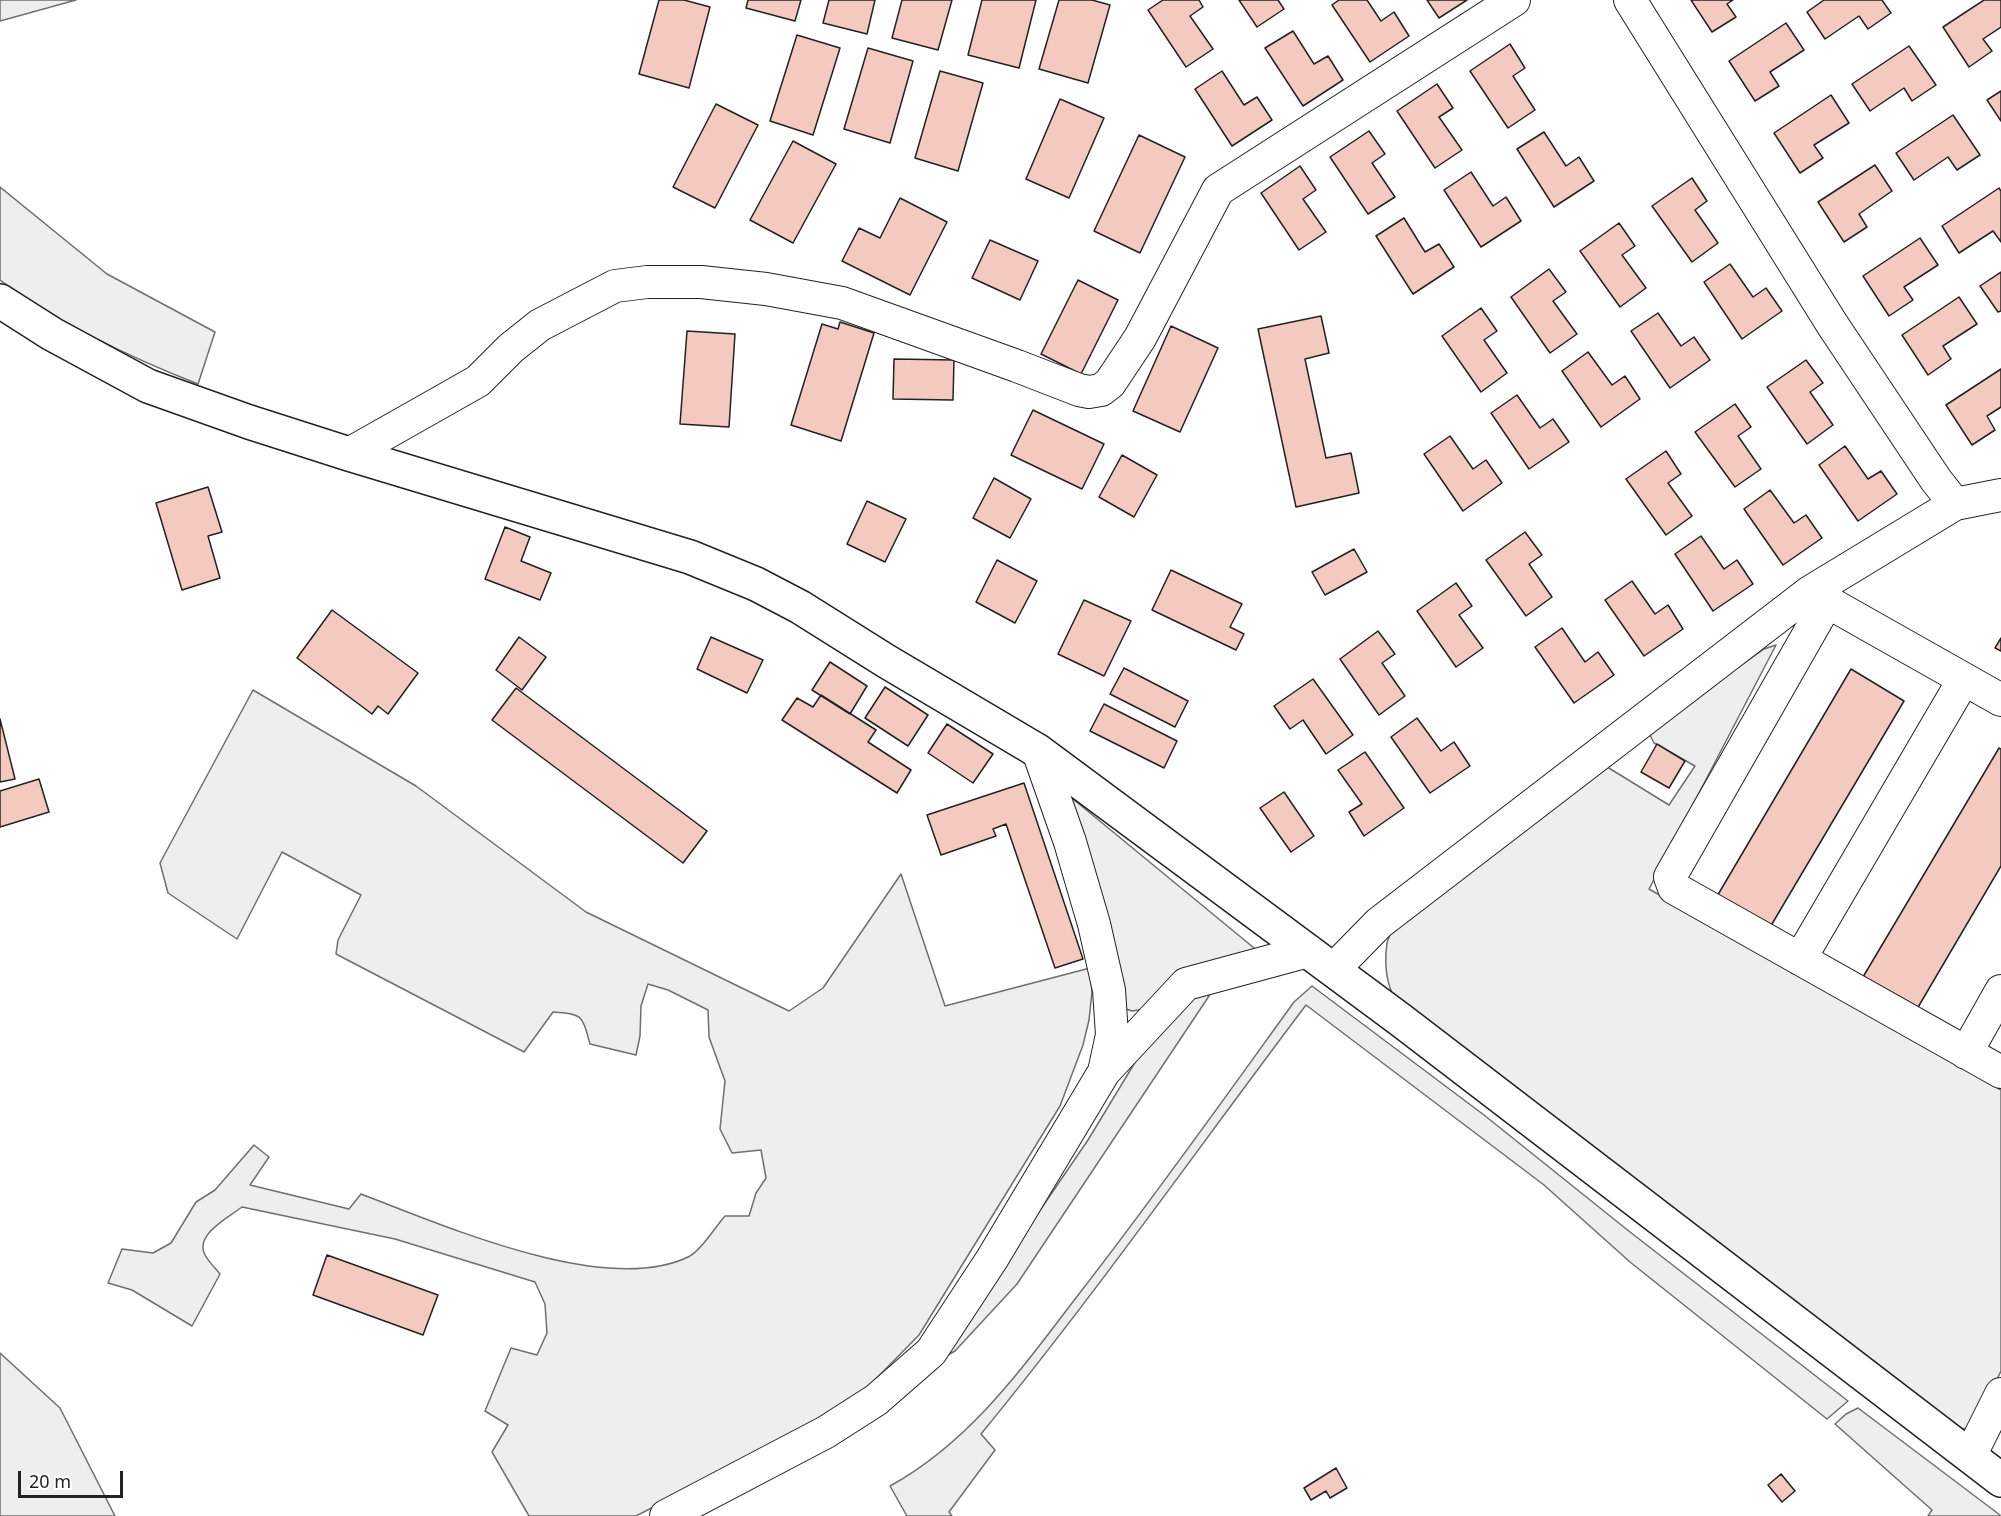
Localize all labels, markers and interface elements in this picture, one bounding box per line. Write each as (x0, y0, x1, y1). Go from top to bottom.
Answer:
scale bar (21, 1459, 126, 1497)
text: 20 m (29, 1469, 71, 1493)

